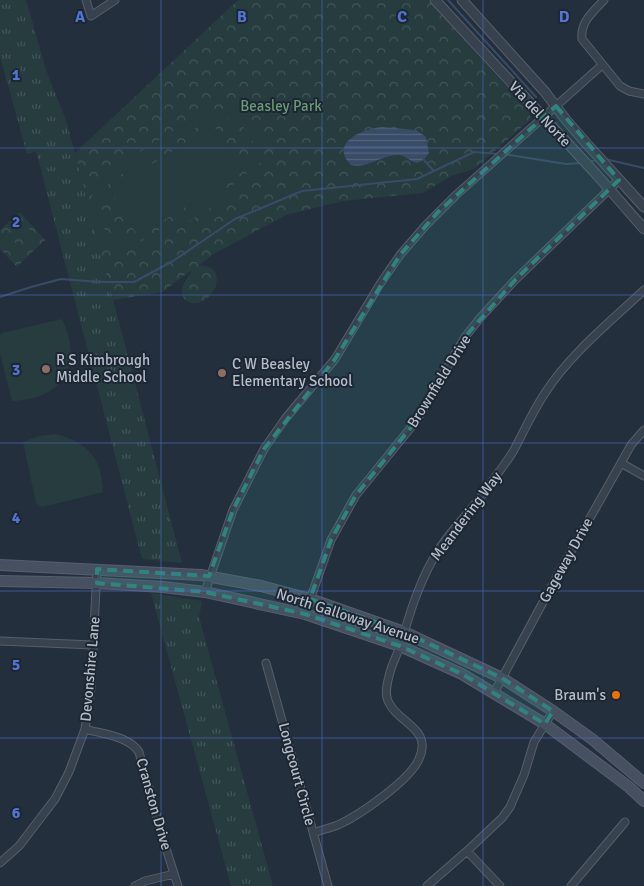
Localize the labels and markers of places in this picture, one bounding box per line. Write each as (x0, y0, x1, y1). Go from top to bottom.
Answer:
place label: R S Kimbrough Middle School (56, 351, 150, 386)
place label: C W Beasley Elementary School (232, 355, 353, 390)
marker: R S Kimbrough Middle School (40, 363, 52, 375)
marker: C W Beasley Elementary School (216, 367, 228, 379)
place label: Braum's (554, 686, 606, 704)
marker: Braum's (610, 689, 622, 701)

